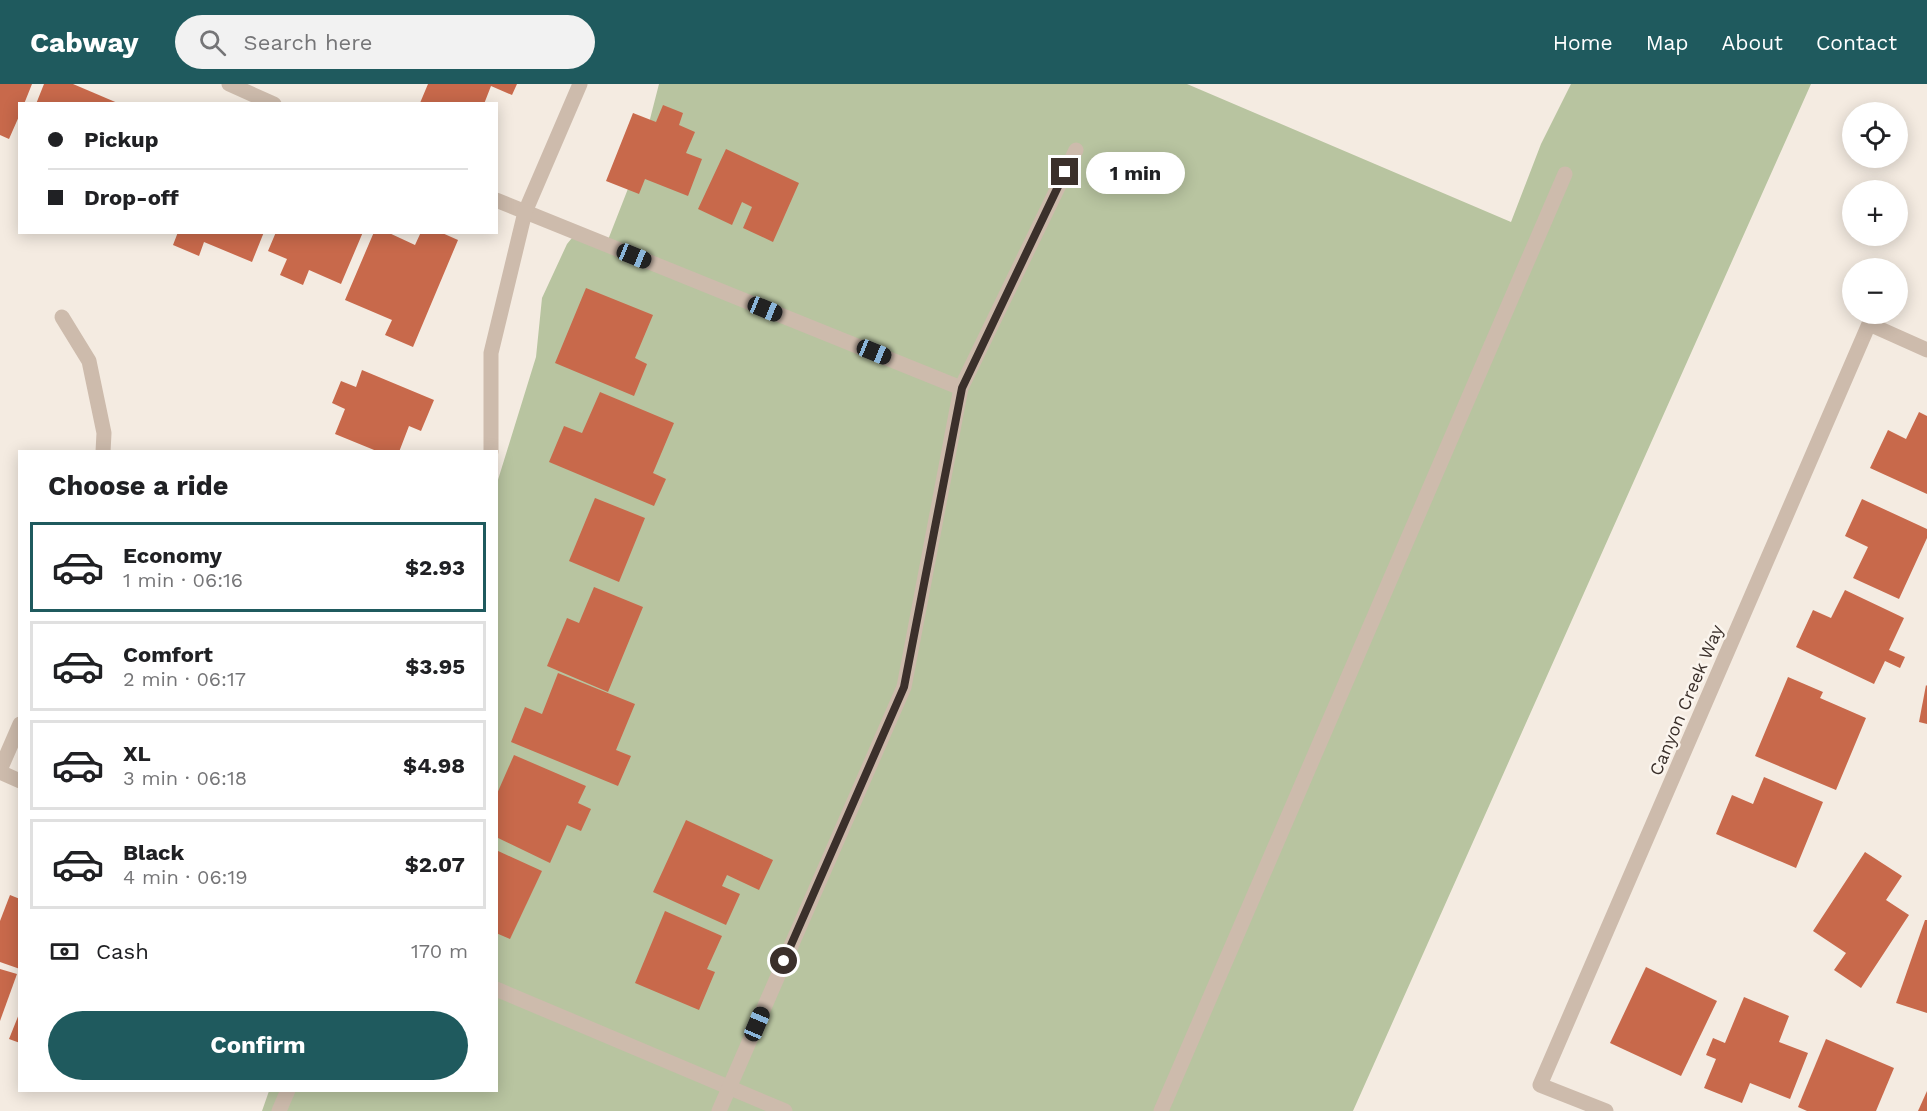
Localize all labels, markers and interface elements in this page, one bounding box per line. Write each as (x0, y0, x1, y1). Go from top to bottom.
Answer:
search box (175, 15, 595, 69)
text: Cabway (30, 26, 139, 59)
icon: search (196, 26, 229, 59)
text: Search here (244, 30, 373, 55)
text: Home (1553, 30, 1613, 55)
text: Map (1646, 30, 1689, 55)
text: About (1722, 30, 1783, 55)
text: Contact (1816, 30, 1897, 55)
map controls (1842, 102, 1908, 324)
button: locate (1842, 102, 1908, 168)
text: Pickup (84, 127, 159, 152)
callout: 1 min (1086, 151, 1185, 193)
route end (1051, 158, 1078, 185)
text: 1 min (1110, 161, 1161, 185)
button: + (1842, 180, 1908, 246)
text: Drop-off (84, 185, 179, 210)
car (614, 241, 654, 271)
button: − (1842, 258, 1908, 324)
car (745, 294, 785, 324)
car (854, 337, 894, 367)
text: Choose a ride (48, 470, 228, 502)
icon: car (51, 540, 105, 594)
text: Economy (123, 543, 222, 568)
text: $2.93 (405, 555, 465, 580)
text: 1 min · 06:16 (123, 568, 243, 592)
street label: Canyon Creek Way (1645, 621, 1728, 779)
icon: car (51, 639, 105, 693)
text: Comfort (123, 642, 213, 667)
text: $3.95 (405, 654, 465, 679)
text: 2 min · 06:17 (123, 667, 246, 691)
icon: car (51, 738, 105, 792)
text: XL (123, 741, 151, 766)
text: $4.98 (403, 753, 465, 778)
text: 3 min · 06:18 (123, 766, 247, 790)
icon: car (51, 837, 105, 891)
text: Black (123, 840, 184, 865)
text: $2.07 (405, 852, 465, 877)
text: 4 min · 06:19 (123, 865, 248, 889)
icon: cash (48, 935, 81, 968)
text: Cash (96, 939, 149, 964)
text: 170 m (411, 939, 468, 963)
route start (770, 947, 797, 974)
car (742, 1004, 772, 1044)
button: Confirm (48, 1011, 468, 1080)

